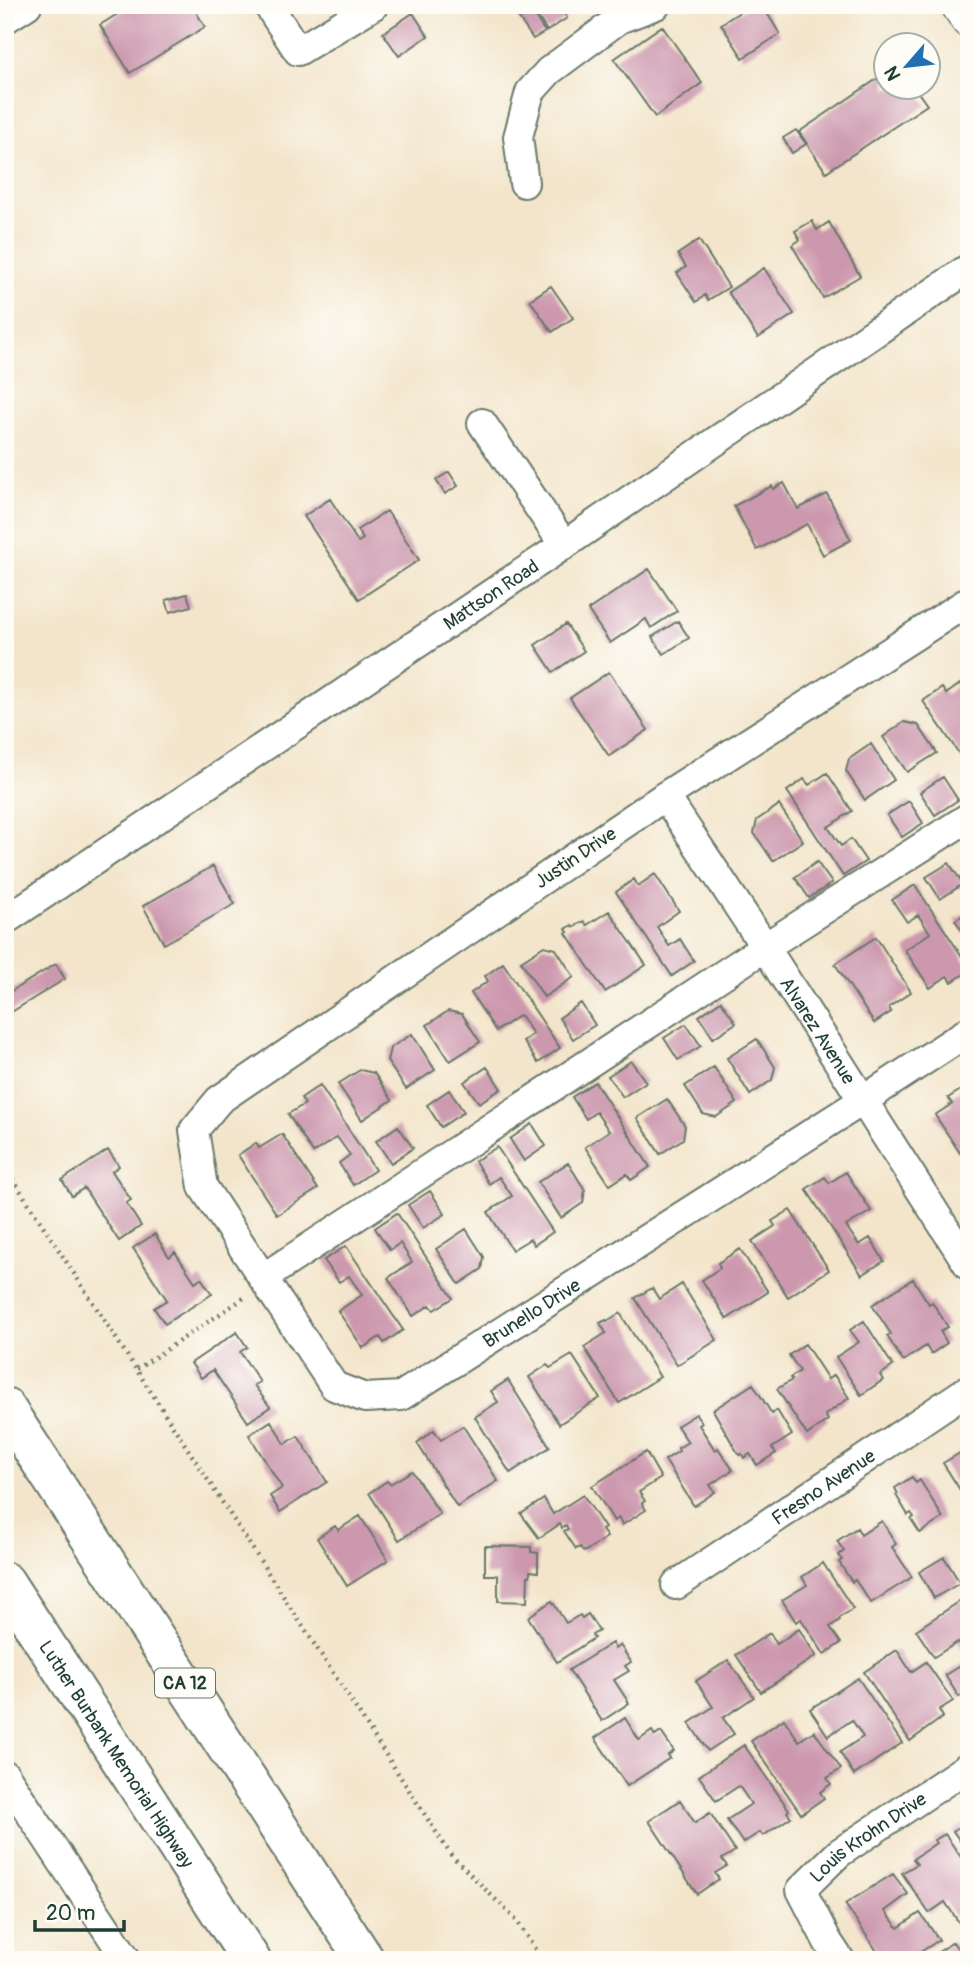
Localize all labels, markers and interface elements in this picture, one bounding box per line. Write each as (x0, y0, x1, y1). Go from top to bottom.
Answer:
north arrow (872, 32, 942, 102)
text: N (879, 62, 906, 85)
street label: Mattson Road (439, 554, 544, 636)
street label: Justin Drive (530, 821, 622, 894)
street label: Alvarez Avenue (774, 973, 861, 1089)
street label: Brunello Drive (479, 1273, 586, 1354)
street label: Fresno Avenue (767, 1444, 881, 1531)
street label: Luther Burbank Memorial Highway (33, 1636, 199, 1872)
road number: CA 12 (155, 1668, 215, 1698)
street label: Louis Krohn Drive (805, 1787, 932, 1888)
scale bar (35, 1888, 124, 1932)
text: 20 m (46, 1900, 95, 1927)

